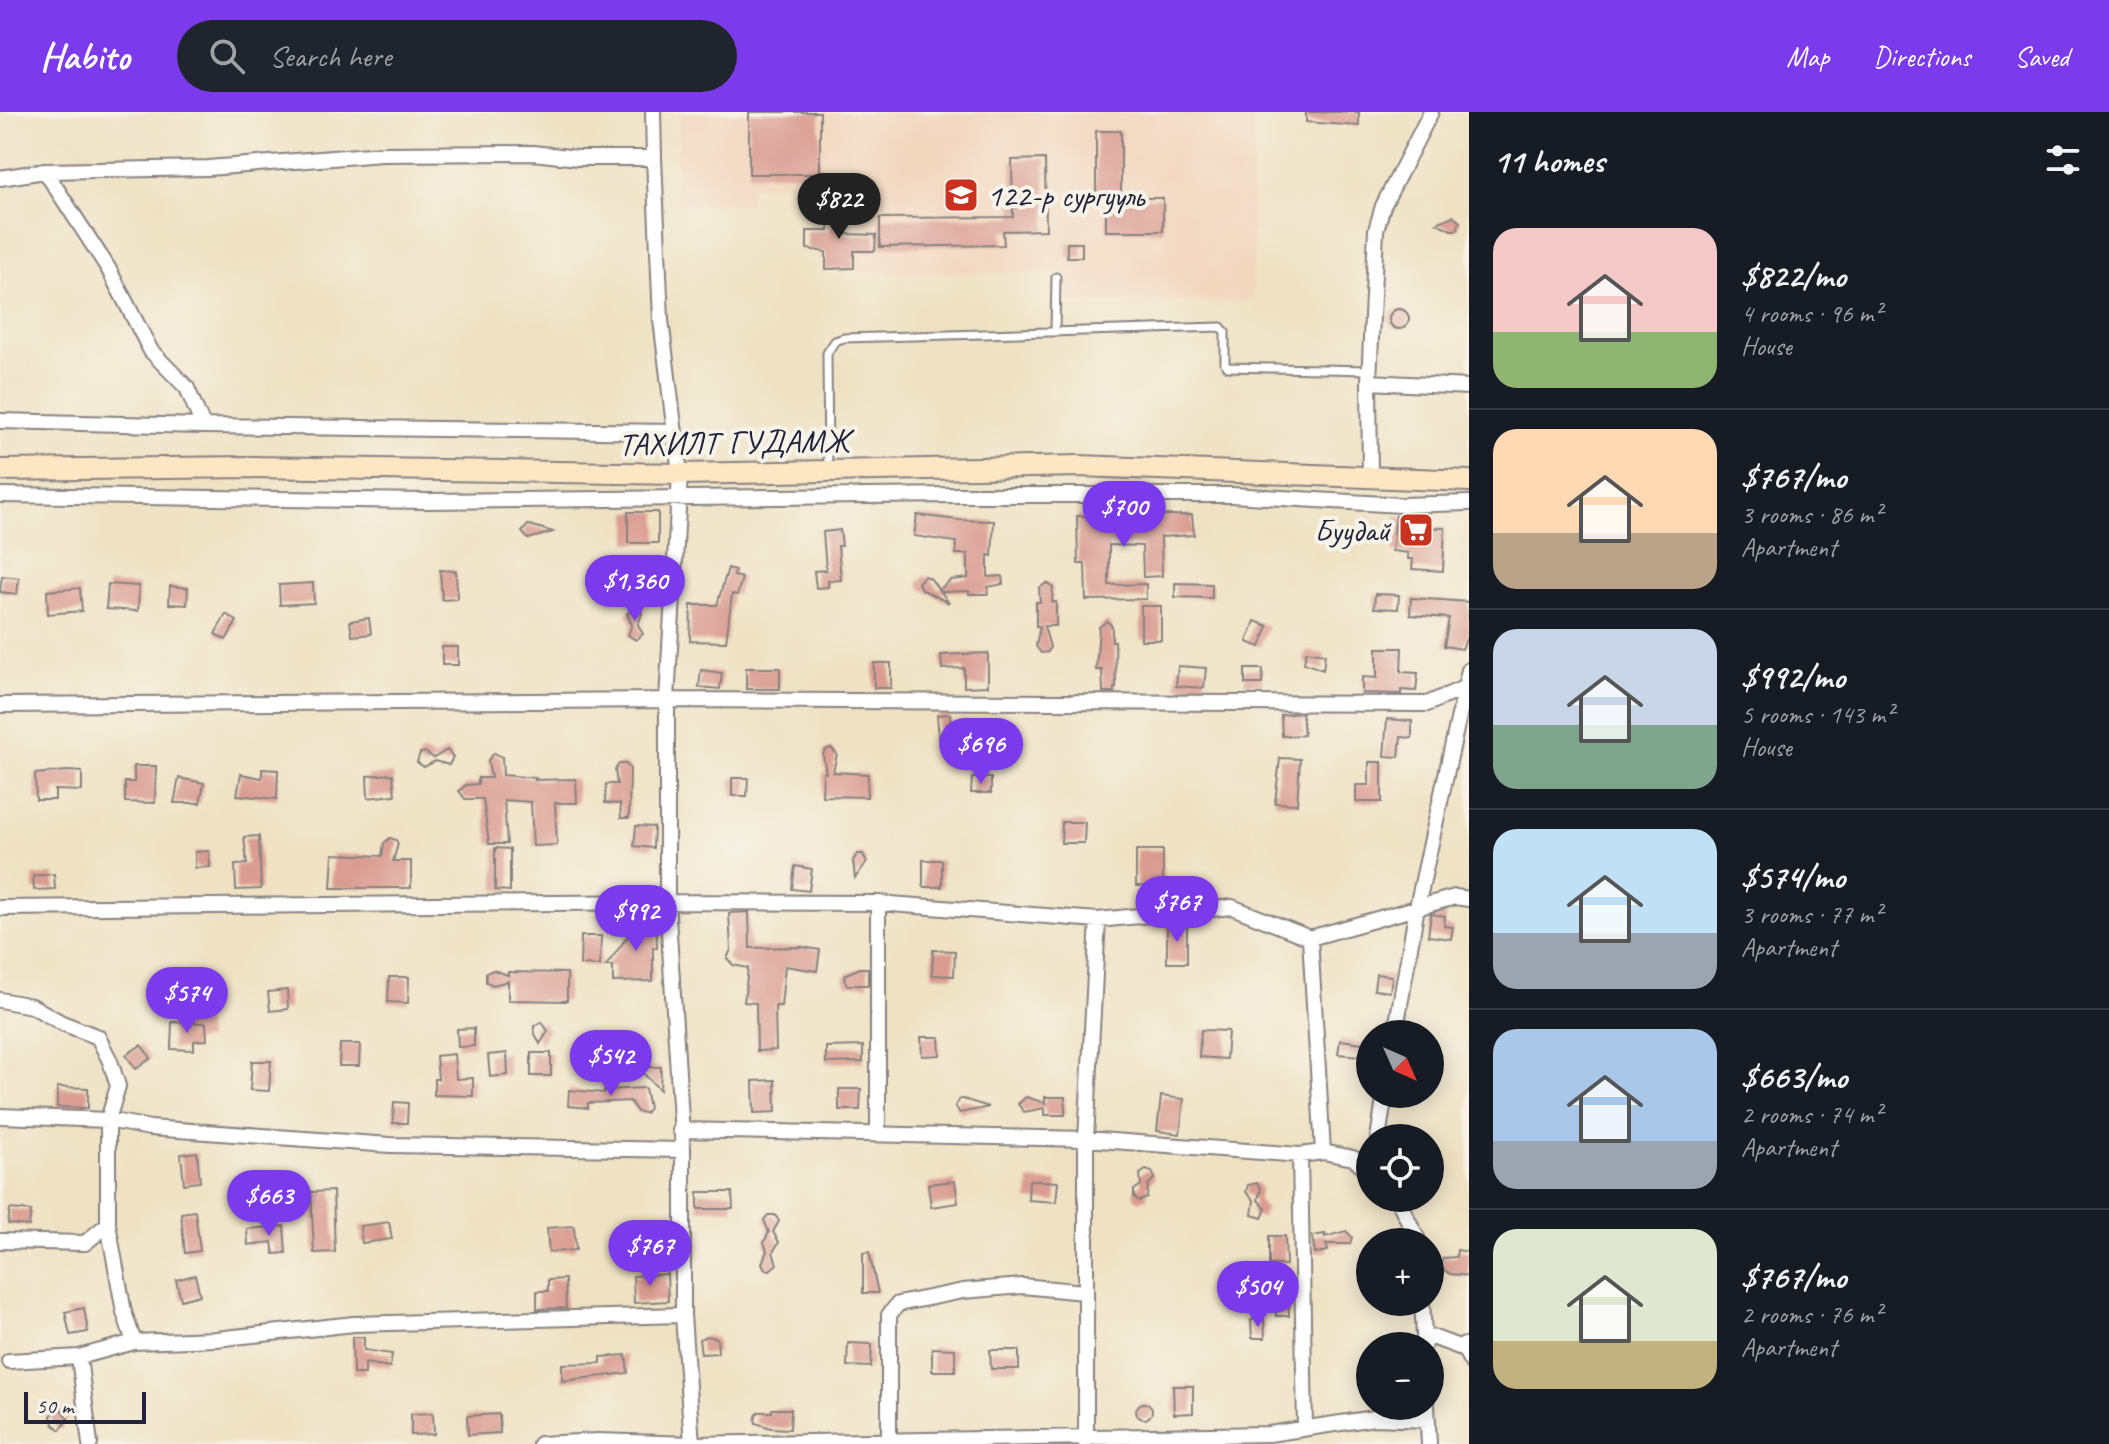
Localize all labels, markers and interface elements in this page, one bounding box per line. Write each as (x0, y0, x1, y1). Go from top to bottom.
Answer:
search box (177, 20, 737, 92)
text: Habito (40, 33, 129, 80)
icon: search (205, 34, 249, 78)
text: Search here (269, 37, 392, 75)
text: Map (1786, 39, 1829, 74)
text: Directions (1873, 39, 1971, 74)
text: Saved (2015, 39, 2069, 74)
icon: filters (2041, 138, 2085, 182)
text: 11 homes (1493, 139, 1604, 182)
pin: $822 (792, 173, 886, 241)
place label: 122-р сургууль (987, 175, 1146, 216)
school or university icon: 122-р сургууль (942, 176, 980, 214)
text: $822 (816, 182, 862, 215)
text: $822/mo (1741, 254, 1846, 297)
icon: home (1557, 260, 1653, 356)
text: 4 rooms · 96 m² (1741, 297, 1882, 330)
text: House (1741, 330, 1792, 363)
street label: ТАХИЛТ ГУДАМЖ (618, 420, 856, 465)
text: $767/mo (1741, 455, 1846, 498)
icon: home (1557, 461, 1653, 557)
pin: $700 (1077, 481, 1171, 549)
text: $700 (1101, 490, 1147, 523)
text: 3 rooms · 86 m² (1741, 498, 1882, 531)
place label: Буудай (1314, 510, 1392, 551)
supermarket icon: Буудай (1397, 511, 1435, 549)
text: Apartment (1741, 531, 1837, 564)
pin: $1,360 (570, 555, 700, 623)
text: $1,360 (603, 564, 667, 597)
text: $992/mo (1741, 655, 1845, 698)
icon: home (1557, 661, 1653, 757)
text: 5 rooms · 143 m² (1741, 698, 1893, 731)
pin: $696 (934, 718, 1028, 786)
text: $696 (957, 727, 1005, 760)
text: House (1741, 731, 1792, 764)
text: $574/mo (1741, 855, 1845, 898)
icon: home (1557, 861, 1653, 957)
pin: $767 (1130, 876, 1224, 944)
pin: $992 (589, 885, 683, 953)
text: $767 (1153, 885, 1201, 918)
text: $992 (613, 894, 659, 927)
text: 3 rooms · 77 m² (1741, 898, 1882, 931)
text: Apartment (1741, 931, 1837, 964)
pin: $574 (140, 967, 234, 1035)
text: $574 (164, 976, 210, 1009)
north arrow (1356, 1020, 1444, 1108)
map controls (1356, 1020, 1444, 1420)
pin: $542 (564, 1030, 658, 1098)
text: $542 (588, 1039, 634, 1072)
text: $663/mo (1741, 1055, 1847, 1098)
icon: home (1557, 1061, 1653, 1157)
text: 2 rooms · 74 m² (1741, 1098, 1882, 1131)
button: locate (1356, 1124, 1444, 1212)
text: Apartment (1741, 1131, 1837, 1164)
pin: $663 (222, 1170, 316, 1238)
text: $663 (245, 1179, 293, 1212)
pin: $767 (603, 1220, 697, 1288)
button: + (1356, 1228, 1444, 1316)
text: $767 (626, 1229, 674, 1262)
text: $767/mo (1741, 1255, 1846, 1298)
pin: $504 (1211, 1261, 1305, 1329)
icon: home (1557, 1261, 1653, 1357)
text: $504 (1235, 1270, 1281, 1303)
text: 2 rooms · 76 m² (1741, 1298, 1882, 1331)
text: Apartment (1741, 1331, 1837, 1364)
button: − (1356, 1332, 1444, 1420)
scale bar (24, 1388, 146, 1424)
text: 50 m (36, 1392, 73, 1420)

